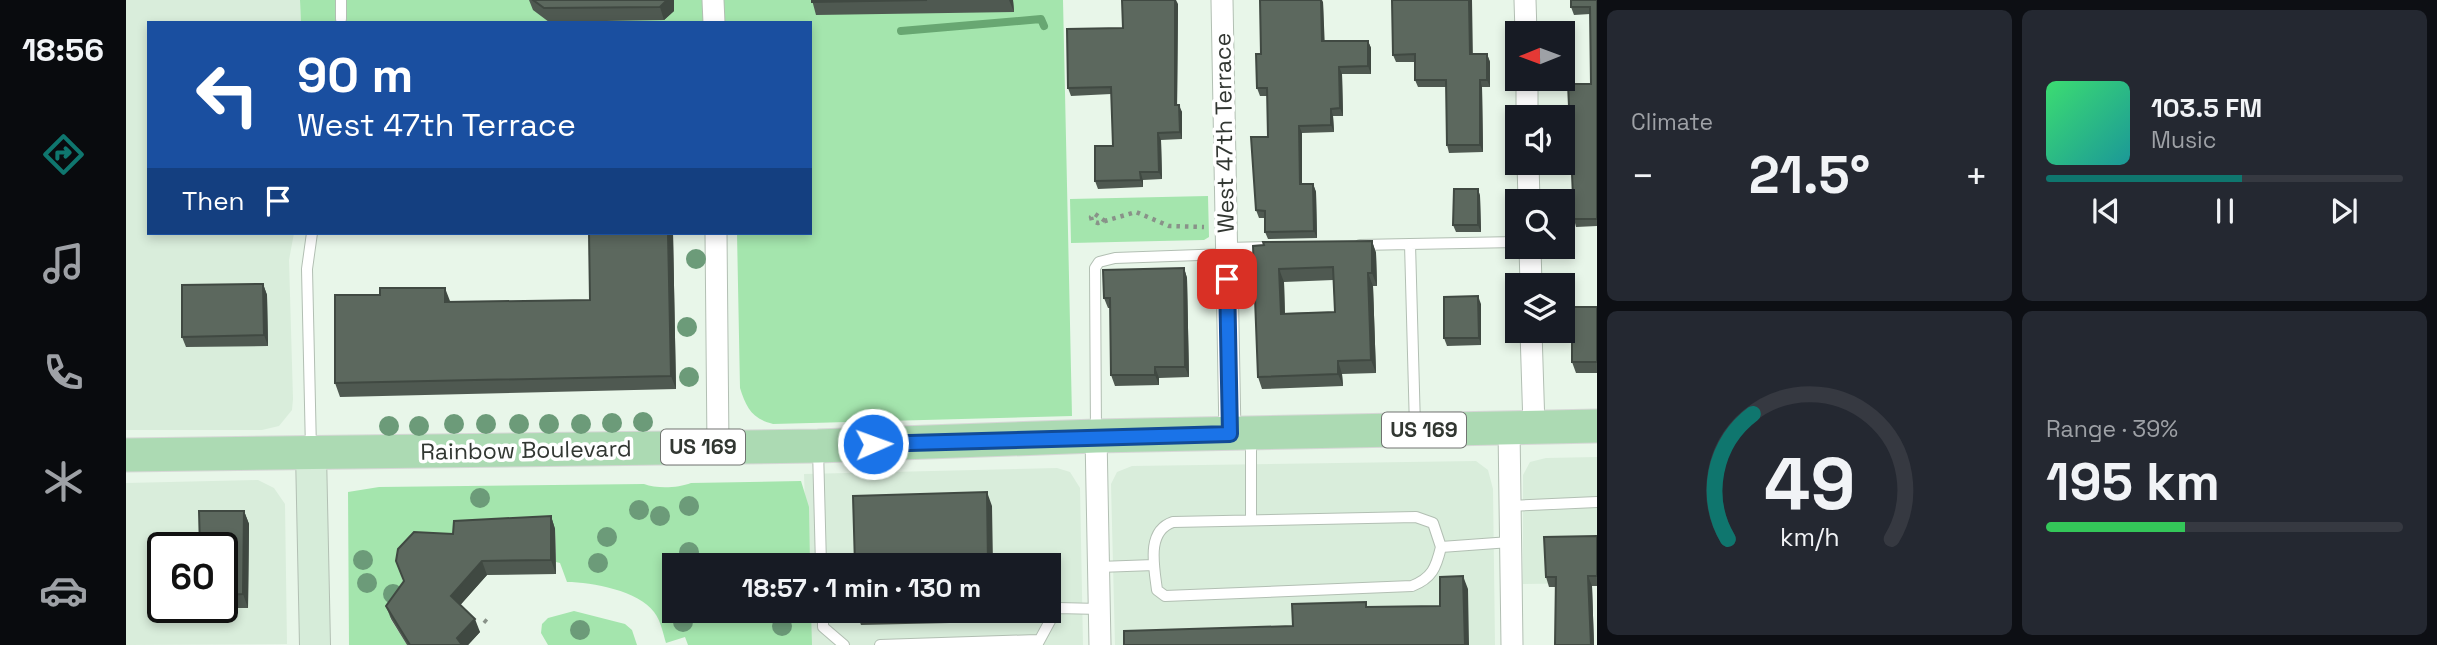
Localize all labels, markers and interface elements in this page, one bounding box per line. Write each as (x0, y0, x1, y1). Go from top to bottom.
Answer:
north arrow (1505, 21, 1575, 91)
map controls (1505, 21, 1575, 343)
text: 18:56 (22, 30, 104, 70)
street label: West 47th Terrace (1207, 33, 1241, 233)
text: 90 m (297, 44, 413, 106)
icon: left (182, 49, 273, 140)
text: 103.5 FM (2151, 91, 2262, 125)
text: West 47th Terrace (297, 105, 576, 145)
button: sound (1505, 105, 1575, 175)
text: Climate (1631, 107, 1713, 137)
text: Music (2151, 125, 2216, 155)
icon: directions (39, 130, 88, 179)
text: 21.5° (1749, 142, 1870, 208)
text: − (1631, 152, 1655, 200)
text: + (1964, 152, 1988, 200)
icon: arrive (259, 182, 297, 220)
text: Then (182, 184, 245, 218)
button: search (1505, 189, 1575, 259)
icon: previous (2087, 192, 2125, 230)
icon: pause (2206, 192, 2244, 230)
icon: next (2325, 192, 2363, 230)
icon: music (39, 239, 88, 288)
pin (1197, 249, 1257, 309)
icon: arrive (1208, 260, 1246, 298)
button: layers (1505, 273, 1575, 343)
icon: phone (39, 348, 88, 397)
position arrow (836, 407, 910, 481)
road number: US 169 (1382, 412, 1466, 448)
text: Range · 39% (2046, 414, 2178, 444)
road number: US 169 (661, 430, 745, 464)
street label: Rainbow Boulevard (420, 433, 632, 467)
text: 49 (1764, 437, 1855, 530)
text: 195 km (2046, 449, 2220, 515)
icon: climate (39, 457, 88, 506)
text: km/h (1780, 521, 1839, 553)
speed limit sign: 60 (147, 532, 238, 623)
icon: car (39, 566, 88, 615)
text: 18:57 · 1 min · 130 m (742, 571, 981, 605)

